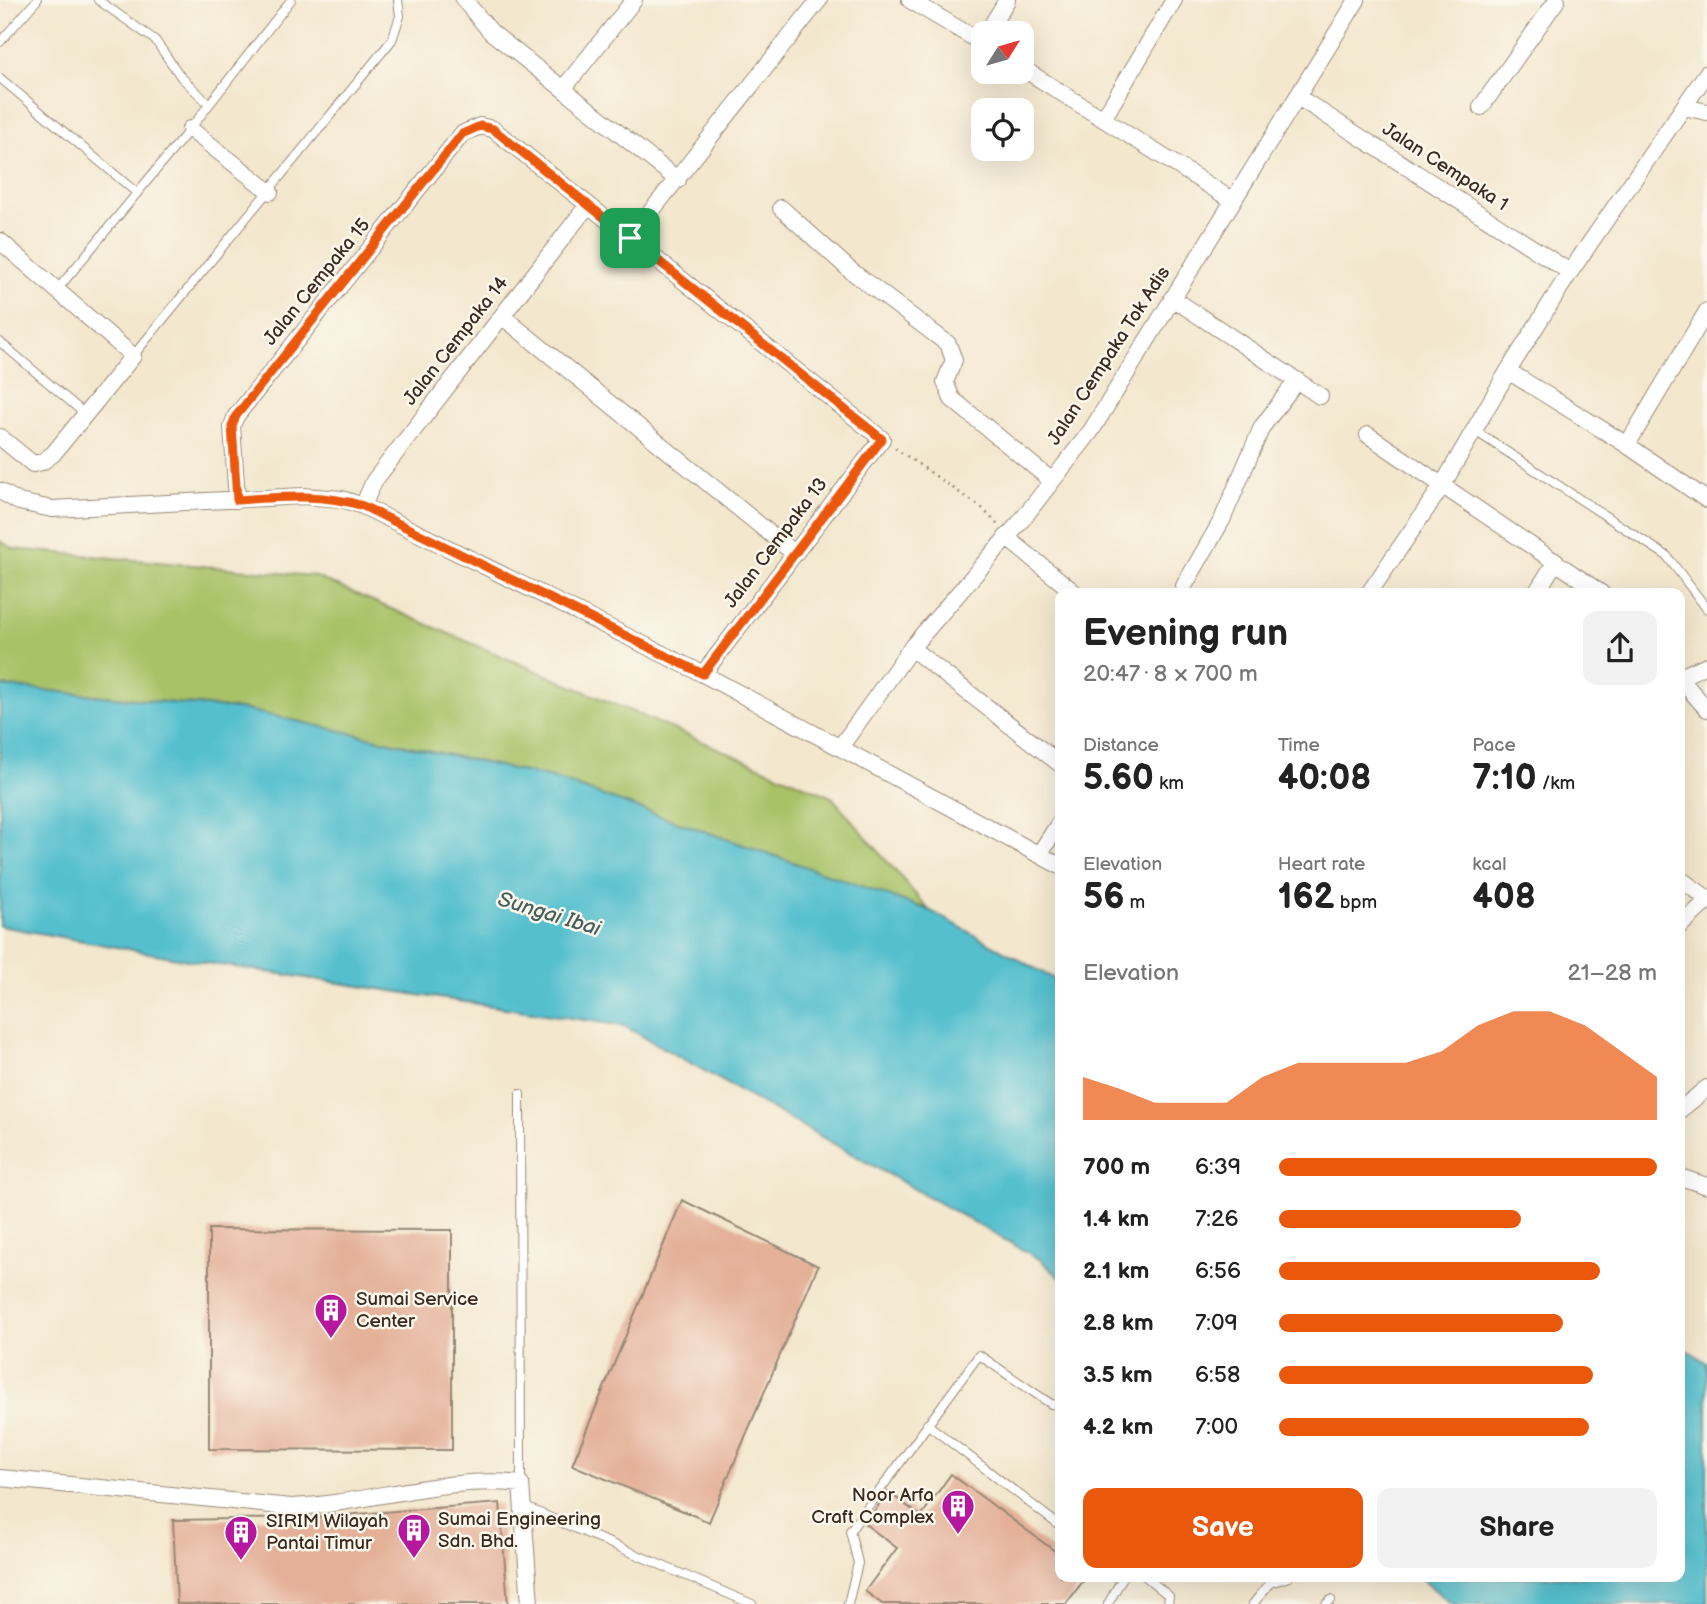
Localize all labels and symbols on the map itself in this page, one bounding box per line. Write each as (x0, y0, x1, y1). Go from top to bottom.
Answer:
north arrow (971, 21, 1034, 84)
street label: Jalan Cempaka 1 (1378, 118, 1512, 216)
pin (600, 208, 660, 268)
street label: Jalan Cempaka 15 (259, 214, 375, 350)
street label: Jalan Cempaka Tok Adis (1043, 262, 1175, 450)
street label: Jalan Cempaka 14 (399, 272, 514, 410)
street label: Jalan Cempaka 13 (720, 473, 832, 613)
water label: Sungai Ibai (495, 887, 605, 942)
place label: Sumai Service Center (356, 1288, 478, 1333)
building icon: Sumai Service Center (312, 1291, 350, 1340)
place label: Noor Arfa Craft Complex (811, 1484, 934, 1529)
building icon: Noor Arfa Craft Complex (939, 1487, 977, 1536)
place label: Sumai Engineering Sdn. Bhd. (438, 1508, 601, 1553)
place label: SIRIM Wilayah Pantai Timur (266, 1510, 389, 1555)
building icon: Sumai Engineering Sdn. Bhd. (395, 1511, 433, 1560)
building icon: SIRIM Wilayah Pantai Timur (222, 1513, 260, 1562)

